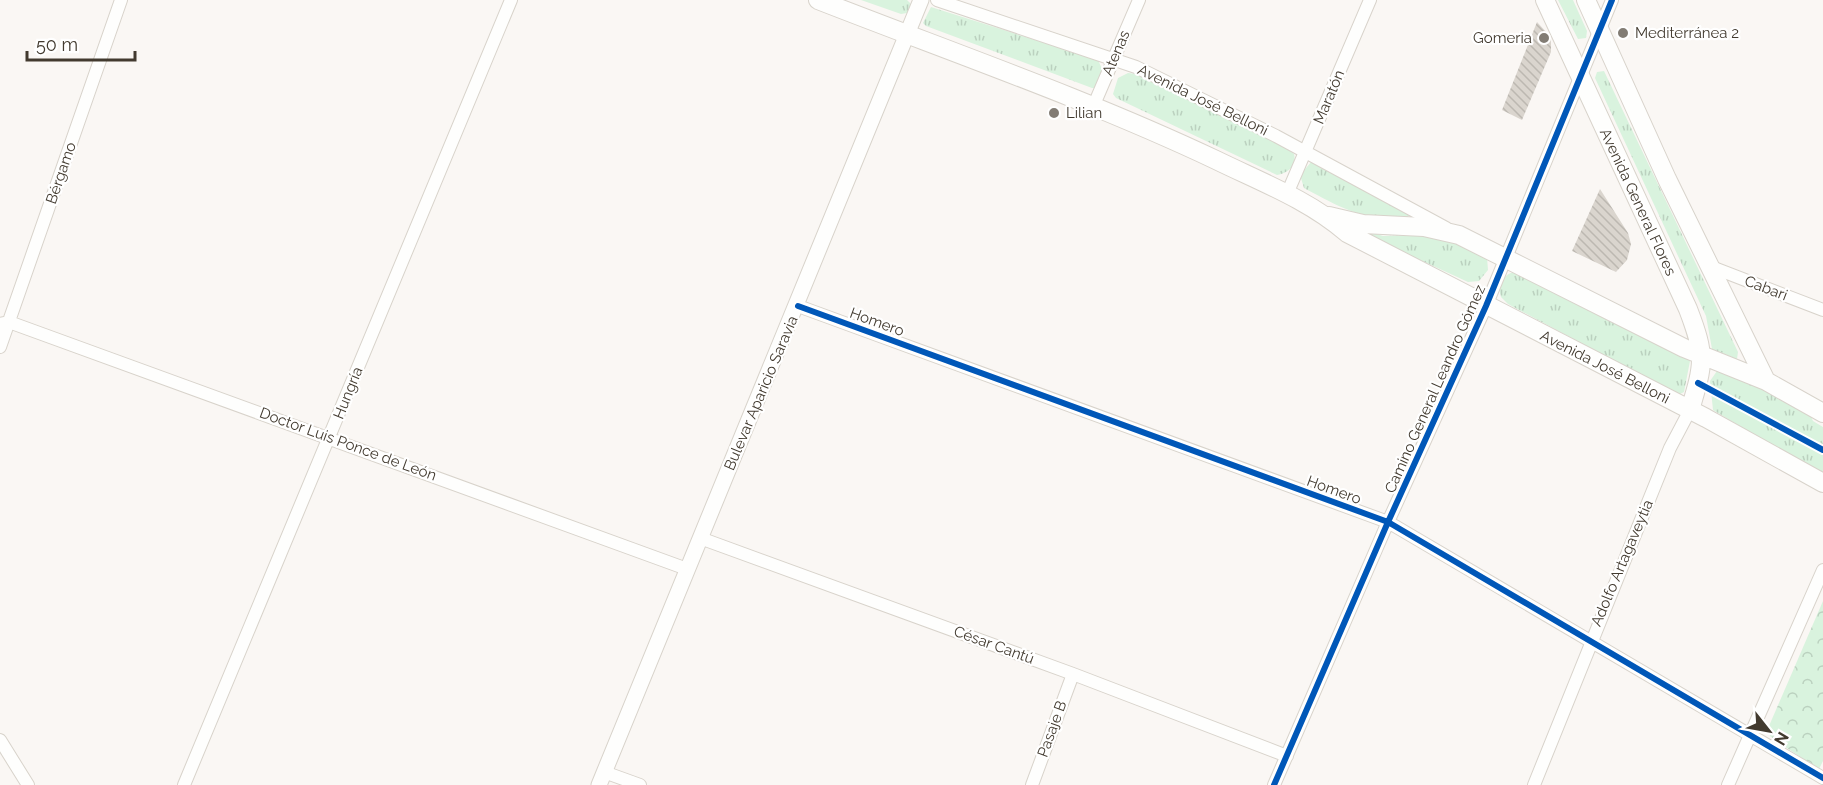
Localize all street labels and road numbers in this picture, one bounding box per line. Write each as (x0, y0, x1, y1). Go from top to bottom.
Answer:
street label: Atenas (1098, 28, 1134, 78)
street label: Avenida José Belloni (1135, 61, 1271, 139)
street label: Maratón (1310, 67, 1348, 127)
street label: Avenida General Flores (1596, 126, 1680, 278)
street label: Bérgamo (42, 140, 80, 206)
street label: Cabari (1742, 272, 1790, 304)
street label: Camino General Leandro Gómez (1381, 282, 1489, 496)
street label: Homero (847, 304, 907, 340)
street label: Bulevar Aparicio Saravia (720, 313, 802, 473)
street label: Avenida José Belloni (1537, 327, 1673, 407)
street label: Hungría (329, 364, 367, 422)
street label: Doctor Luis Ponce de León (257, 404, 439, 484)
street label: Homero (1304, 472, 1364, 508)
street label: Adolfo Artagaveytia (1587, 497, 1657, 629)
street label: César Cantú (951, 622, 1037, 668)
street label: Pasaje B (1033, 698, 1071, 760)

